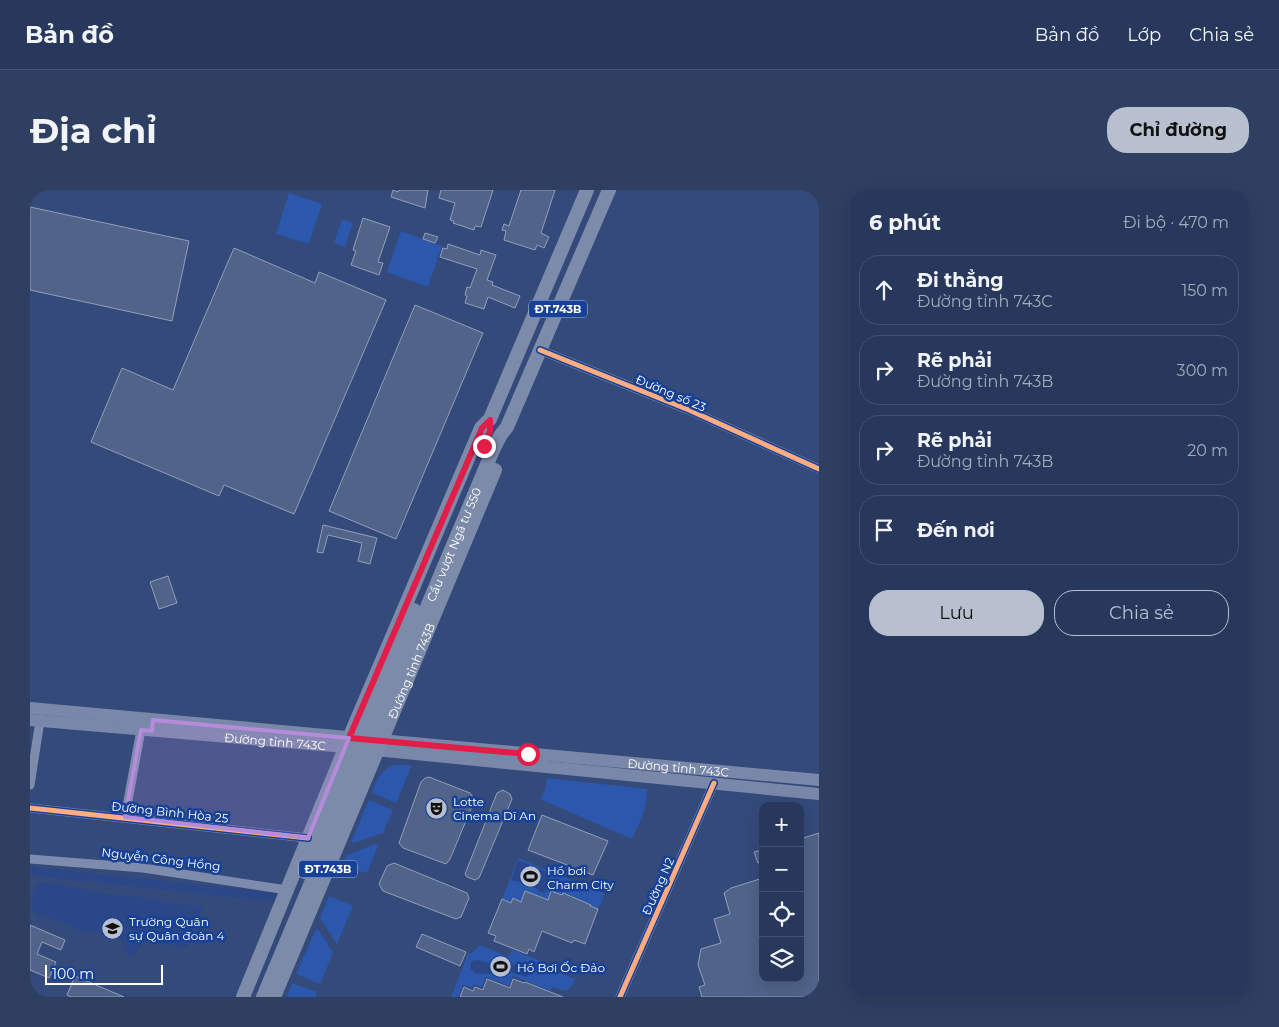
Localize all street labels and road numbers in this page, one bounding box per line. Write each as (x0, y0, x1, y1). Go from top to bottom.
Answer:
road number: ĐT.743B (529, 300, 587, 318)
street label: Đường số 23 (634, 371, 709, 415)
street label: Cầu vượt Ngã tư 550 (423, 485, 484, 604)
street label: Đường tỉnh 743B (384, 620, 438, 721)
street label: Đường tỉnh 743C (224, 729, 327, 753)
street label: Đường tỉnh 743C (627, 755, 730, 779)
street label: Đường Bình Hòa 25 (111, 798, 229, 826)
street label: Nguyễn Công Hồng (101, 844, 221, 874)
street label: Đường N2 (639, 855, 677, 917)
road number: ĐT.743B (299, 861, 357, 878)

